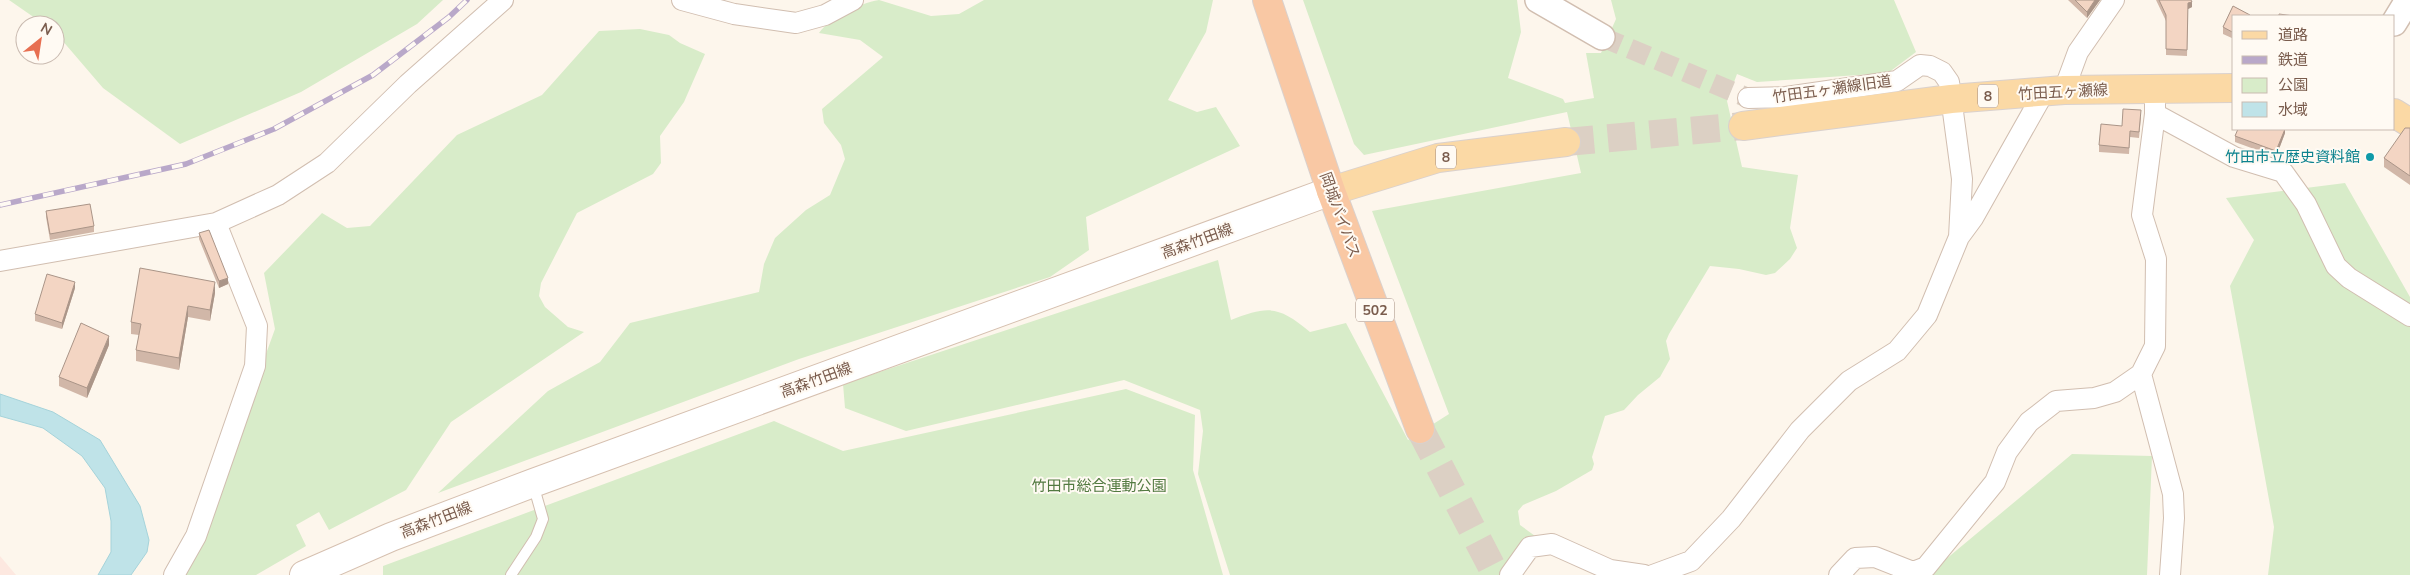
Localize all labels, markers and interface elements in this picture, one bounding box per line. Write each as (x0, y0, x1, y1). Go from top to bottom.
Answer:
north arrow (15, 15, 65, 65)
legend (2232, 15, 2395, 130)
text: N (37, 18, 56, 40)
text: 道路 (2278, 25, 2308, 45)
text: 鉄道 (2278, 50, 2308, 70)
street label: 竹田五ヶ瀬線旧道 (1771, 71, 1893, 107)
text: 公園 (2278, 75, 2308, 95)
street label: 竹田五ヶ瀬線 (2018, 80, 2108, 104)
road number: 8 (1978, 84, 1998, 108)
text: 水域 (2278, 100, 2308, 120)
road number: 8 (1436, 146, 1456, 168)
place label: 竹田市立歴史資料館 (2225, 147, 2360, 167)
marker: 竹田市立歴史資料館 (2364, 151, 2376, 163)
street label: 岡城バイパス (1315, 169, 1365, 261)
street label: 高森竹田線 (1158, 219, 1236, 263)
road number: 502 (1356, 298, 1394, 322)
street label: 高森竹田線 (777, 358, 855, 402)
park label: 竹田市総合運動公園 (1031, 476, 1167, 496)
street label: 高森竹田線 (397, 497, 475, 543)

